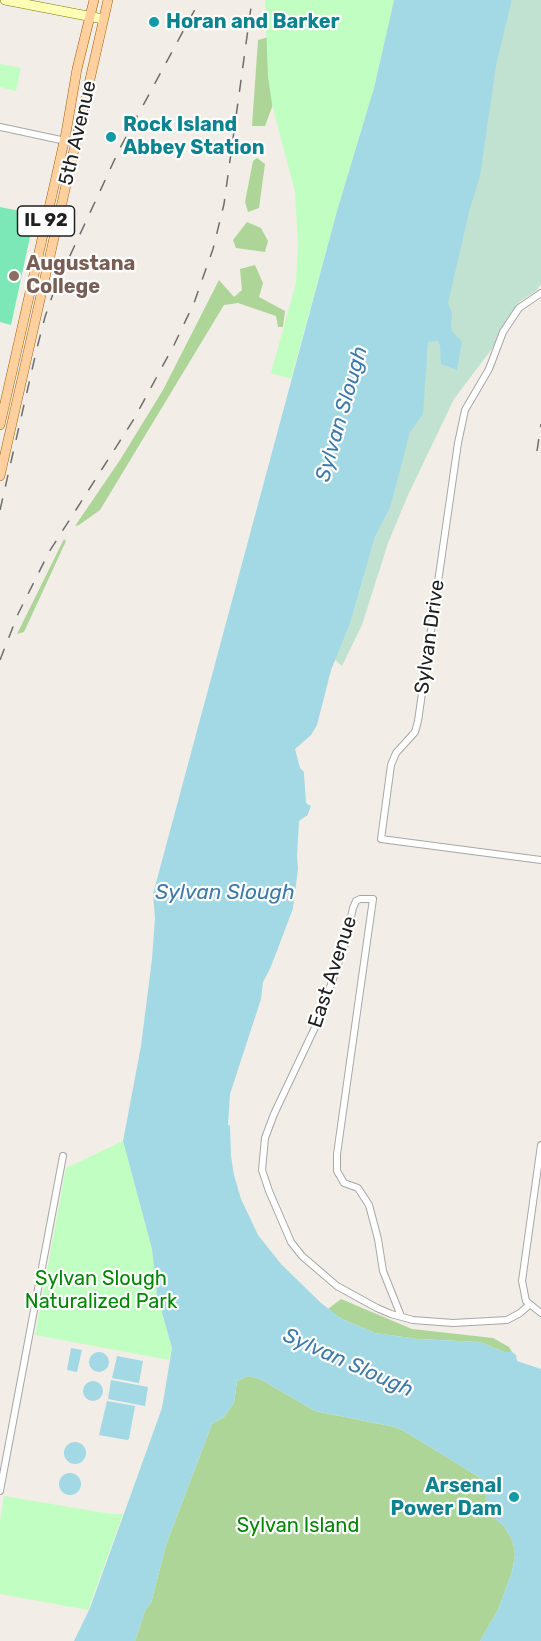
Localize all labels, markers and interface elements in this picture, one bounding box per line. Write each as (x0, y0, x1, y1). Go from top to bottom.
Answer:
place label: Horan and Barker (166, 10, 340, 34)
marker: Horan and Barker (147, 15, 161, 29)
street label: 5th Avenue (54, 78, 102, 188)
place label: Rock Island Abbey Station (123, 113, 265, 160)
marker: Rock Island Abbey Station (104, 130, 118, 144)
road number: IL 92 (18, 206, 74, 236)
place label: Augustana College (26, 252, 135, 299)
marker: Augustana College (7, 269, 21, 283)
water label: Sylvan Slough (311, 343, 373, 485)
street label: Sylvan Drive (410, 578, 450, 696)
water label: Sylvan Slough (155, 880, 295, 906)
street label: East Avenue (304, 913, 362, 1031)
park label: Sylvan Slough Naturalized Park (25, 1267, 177, 1314)
water label: Sylvan Slough (279, 1323, 417, 1403)
place label: Arsenal Power Dam (391, 1474, 502, 1521)
marker: Arsenal Power Dam (507, 1490, 521, 1504)
park label: Sylvan Island (237, 1514, 359, 1538)

